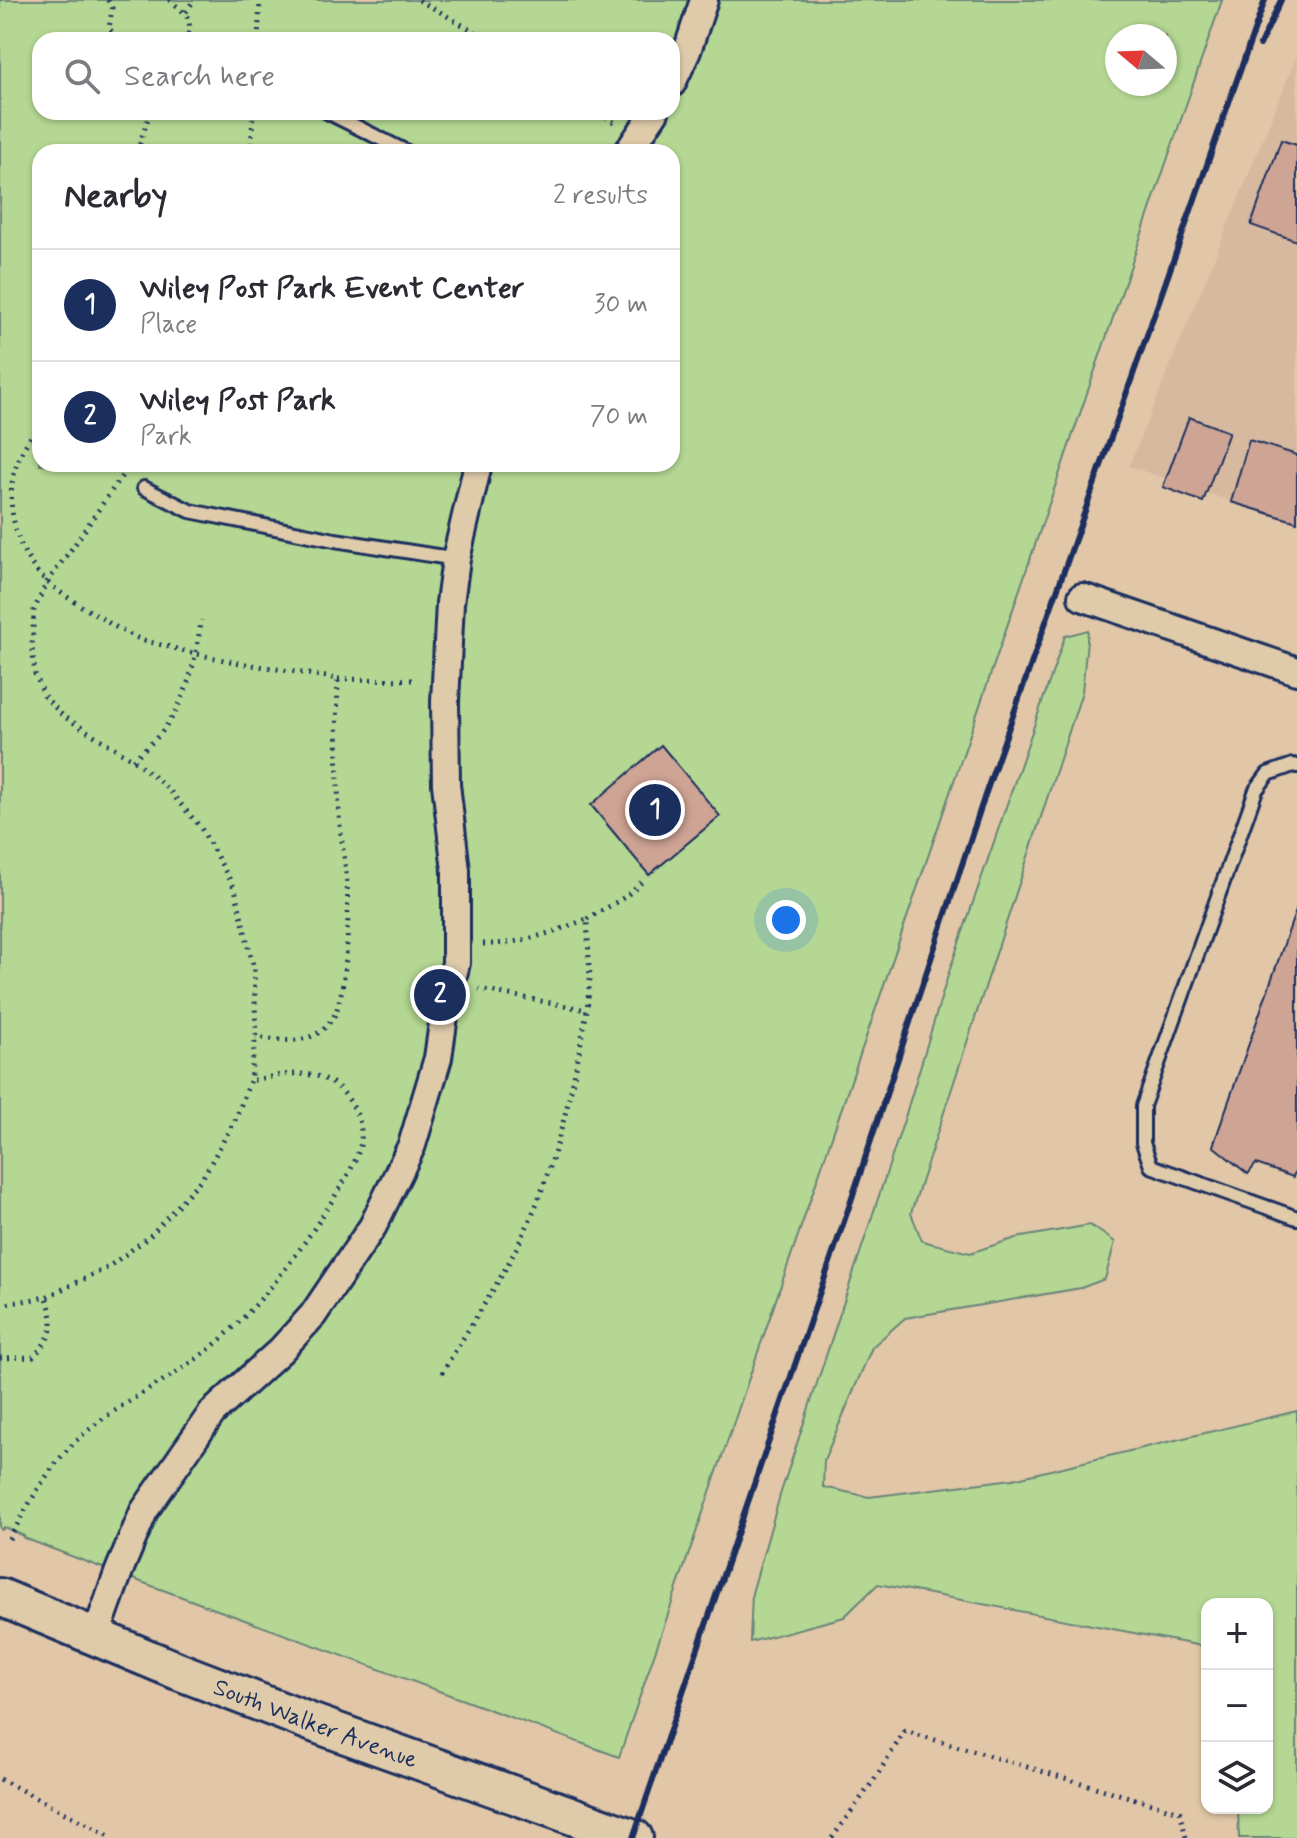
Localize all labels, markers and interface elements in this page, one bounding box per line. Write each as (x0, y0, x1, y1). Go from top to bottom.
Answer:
north arrow (1105, 24, 1177, 96)
search box (32, 32, 680, 120)
icon: search (60, 54, 104, 98)
text: Search here (124, 57, 275, 96)
text: Nearby (64, 174, 168, 219)
text: 2 results (553, 179, 648, 213)
text: Wiley Post Park Event Center (140, 269, 524, 308)
text: 1 (84, 288, 96, 322)
text: 30 m (594, 288, 648, 322)
text: Place (140, 308, 197, 342)
text: Wiley Post Park (140, 381, 336, 420)
text: 2 (84, 400, 96, 434)
text: 70 m (590, 400, 648, 434)
text: Park (140, 420, 192, 454)
pin: 1 (629, 780, 681, 840)
your location (766, 900, 806, 940)
pin: 2 (414, 965, 466, 1025)
map controls (1201, 1598, 1273, 1814)
button: + (1201, 1598, 1273, 1670)
button: − (1201, 1670, 1273, 1742)
street label: South Walker Avenue (209, 1672, 422, 1776)
button: layers (1201, 1742, 1273, 1814)

